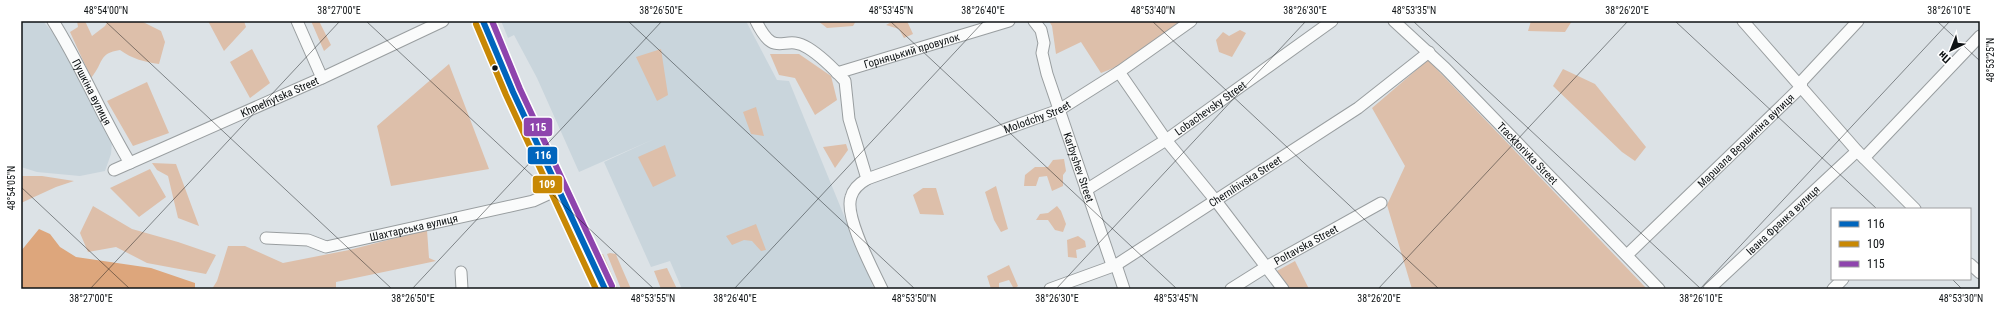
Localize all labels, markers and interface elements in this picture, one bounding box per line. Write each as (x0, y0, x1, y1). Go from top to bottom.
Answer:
text: 48°54'00"N (84, 5, 128, 16)
text: 38°27'00"E (317, 5, 361, 16)
text: 38°26'50"E (639, 5, 683, 16)
text: 48°53'45"N (869, 5, 913, 16)
text: 38°26'40"E (961, 5, 1005, 16)
text: 48°53'40"N (1131, 5, 1175, 16)
text: 38°26'30"E (1283, 5, 1327, 16)
text: 48°53'35"N (1392, 5, 1436, 16)
text: 38°26'20"E (1605, 5, 1649, 16)
text: 38°26'10"E (1927, 5, 1971, 16)
street label: Горняцький провулок (862, 30, 962, 71)
north arrow (1931, 30, 1971, 70)
text: 48°53'25"N (1985, 38, 1996, 82)
text: Пн (1936, 48, 1953, 66)
street label: Пушкіна вулиця (70, 57, 114, 127)
unlabelled marker (490, 63, 500, 73)
street label: Khmelnytska Street (238, 74, 321, 120)
street label: Lobachevsky Street (1172, 78, 1249, 138)
street label: Маршала Вершиніна вулиця (1695, 91, 1797, 190)
street label: Molodchy Street (1002, 98, 1073, 136)
line badge: 115 (523, 117, 553, 137)
street label: Tracktorivka Street (1494, 119, 1561, 187)
text: 115 (530, 121, 547, 134)
street label: Karbyshev Street (1061, 131, 1097, 204)
line badge: 116 (527, 146, 558, 165)
text: 116 (535, 149, 552, 162)
street label: Chernihivska Street (1206, 153, 1284, 210)
text: 48°54'05"N (6, 166, 17, 210)
line badge: 109 (532, 175, 563, 194)
text: 109 (539, 178, 555, 191)
street label: Івана Франка вулиця (1743, 183, 1822, 258)
legend (1831, 208, 1971, 280)
street label: Шахтарська вулиця (368, 211, 459, 244)
text: 116 (1867, 217, 1885, 231)
street label: Poltavska Street (1272, 222, 1340, 268)
text: 109 (1867, 237, 1885, 251)
text: 115 (1867, 257, 1885, 271)
text: 38°27'00"E (69, 293, 113, 304)
text: 38°26'50"E (391, 293, 435, 304)
text: 48°53'55"N (631, 293, 675, 304)
text: 38°26'40"E (713, 293, 757, 304)
text: 48°53'50"N (892, 293, 936, 304)
text: 38°26'30"E (1035, 293, 1079, 304)
text: 48°53'45"N (1154, 293, 1198, 304)
text: 38°26'20"E (1357, 293, 1401, 304)
text: 38°26'10"E (1679, 293, 1723, 304)
text: 48°53'30"N (1939, 293, 1983, 304)

